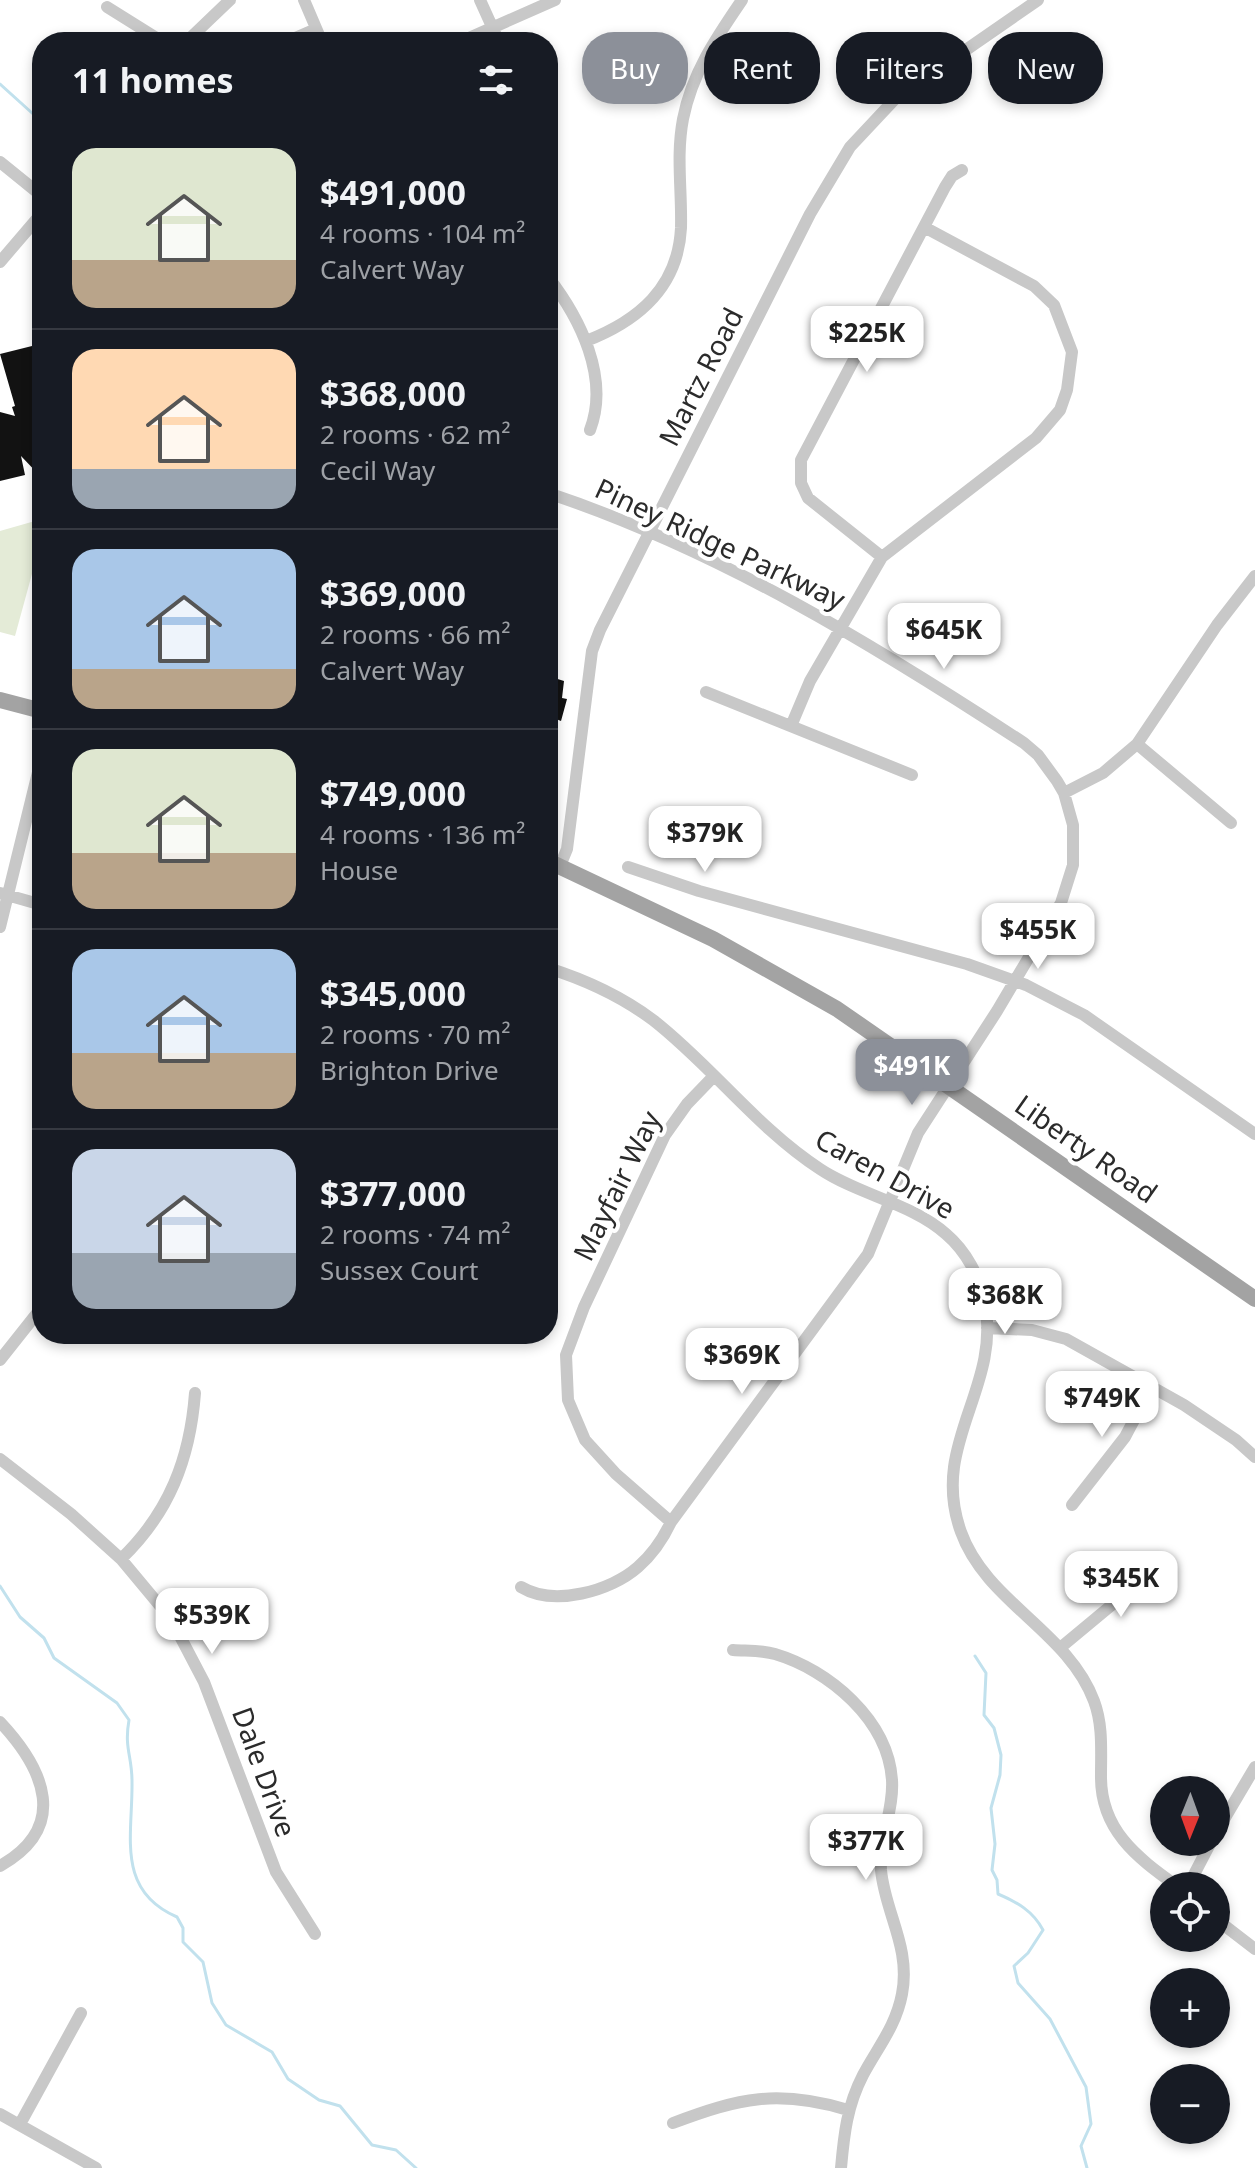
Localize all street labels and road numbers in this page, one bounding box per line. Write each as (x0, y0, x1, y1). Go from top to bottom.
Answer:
street label: Martz Road (649, 301, 751, 452)
street label: Piney Ridge Parkway (589, 468, 852, 618)
street label: Liberty Road (1008, 1085, 1165, 1211)
street label: Mayfair Way (563, 1104, 669, 1267)
street label: Caren Drive (809, 1119, 962, 1227)
street label: Dale Drive (224, 1701, 306, 1842)

